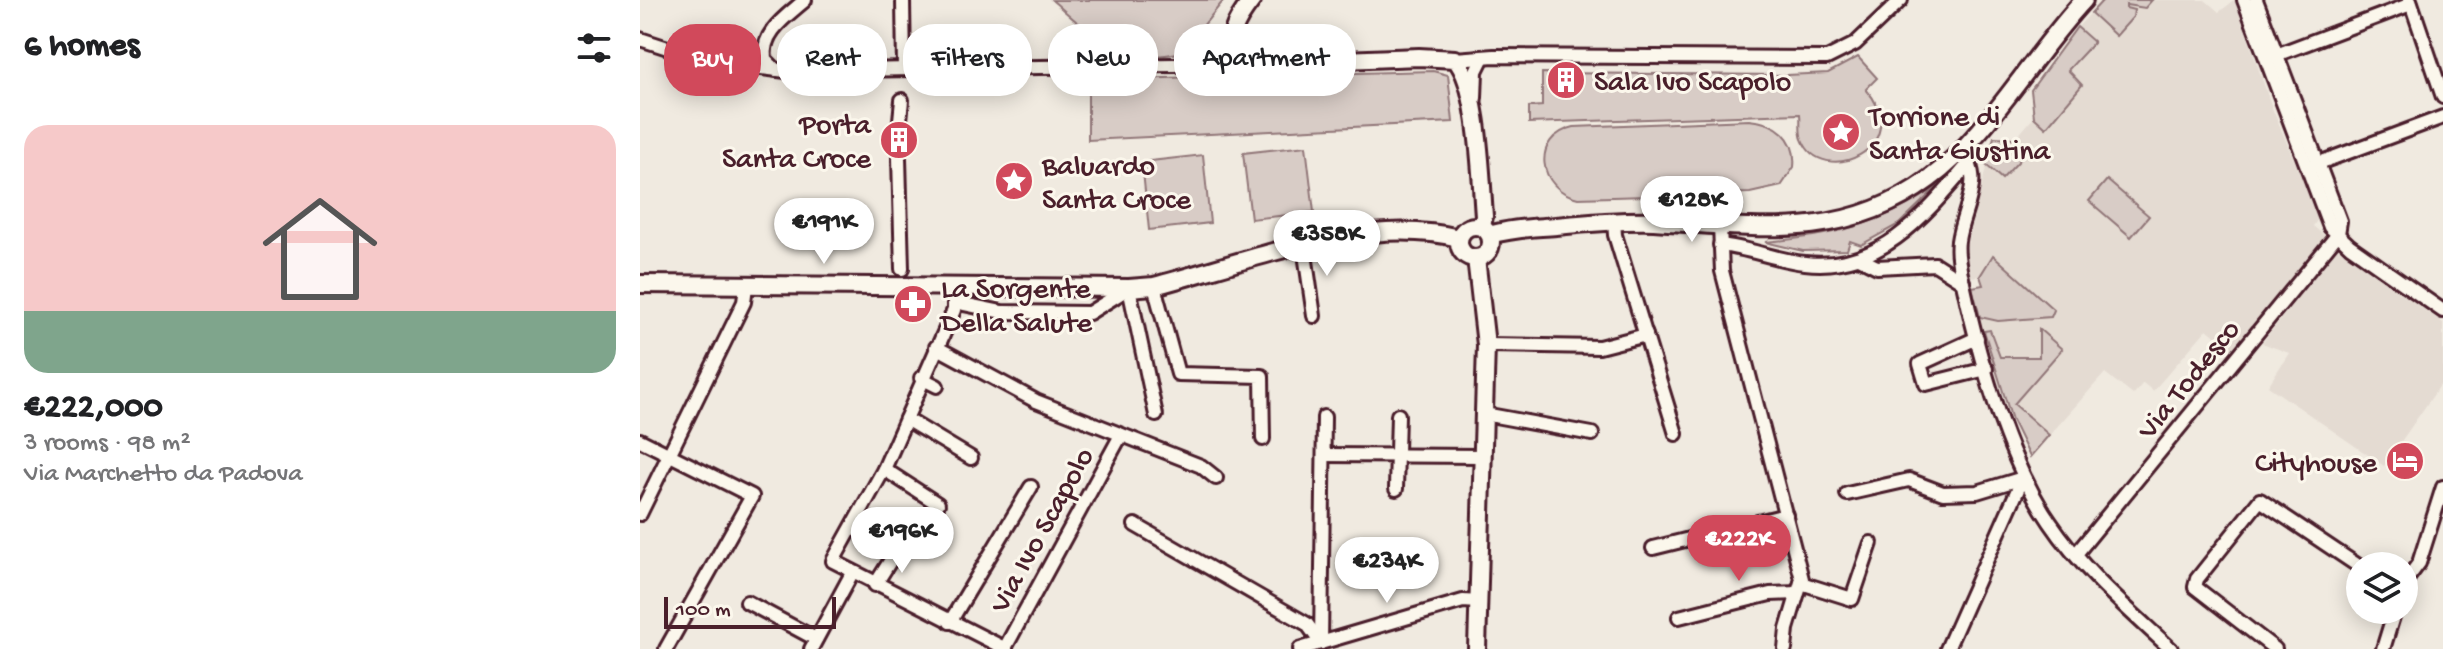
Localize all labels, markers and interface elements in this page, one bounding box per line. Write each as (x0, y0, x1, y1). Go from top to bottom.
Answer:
chip: Buy (664, 24, 761, 96)
chip: Rent (777, 24, 887, 96)
chip: Filters (903, 24, 1032, 96)
chip: New (1048, 24, 1158, 96)
chip: Apartment (1174, 24, 1356, 96)
icon: filters (572, 26, 616, 70)
text: 6 homes (24, 28, 139, 68)
building icon: Sala Ivo Scapolo (1545, 59, 1587, 101)
place label: Sala Ivo Scapolo (1594, 67, 1791, 102)
place label: Torrione di Santa Giustina (1867, 102, 2051, 171)
place label: Porta Santa Croce (722, 110, 872, 179)
place icon: Torrione di Santa Giustina (1820, 111, 1862, 153)
building icon: Porta Santa Croce (878, 119, 920, 161)
place label: Baluardo Santa Croce (1041, 151, 1191, 220)
place icon: Baluardo Santa Croce (993, 160, 1035, 202)
pin: €128K (1636, 176, 1748, 244)
icon: home (248, 177, 392, 321)
text: €128K (1658, 186, 1726, 217)
pin: €191K (768, 198, 880, 266)
text: €191K (792, 208, 856, 239)
pin: €358K (1271, 210, 1383, 278)
text: €358K (1291, 220, 1363, 251)
place label: La Sorgente Della Salute (939, 274, 1093, 343)
pharmacy icon: La Sorgente Della Salute (892, 283, 934, 325)
street label: Via Todesco (2131, 314, 2249, 449)
text: €222,000 (24, 389, 163, 429)
text: 3 rooms · 98 m² (24, 429, 191, 460)
hotel icon: Cityhouse (2384, 440, 2426, 482)
street label: Via Ivo Scapolo (984, 443, 1104, 621)
place label: Cityhouse (2255, 448, 2378, 483)
text: Via Marchetto da Padova (24, 460, 303, 491)
pin: €196K (846, 507, 958, 575)
pin: €222K (1683, 515, 1795, 583)
text: €196K (869, 517, 935, 548)
text: €222K (1705, 525, 1773, 556)
pin: €234K (1331, 537, 1443, 605)
text: €234K (1353, 547, 1421, 578)
map controls (2346, 552, 2418, 624)
button: layers (2346, 552, 2418, 624)
scale bar (664, 593, 836, 629)
text: 100 m (676, 598, 731, 624)

